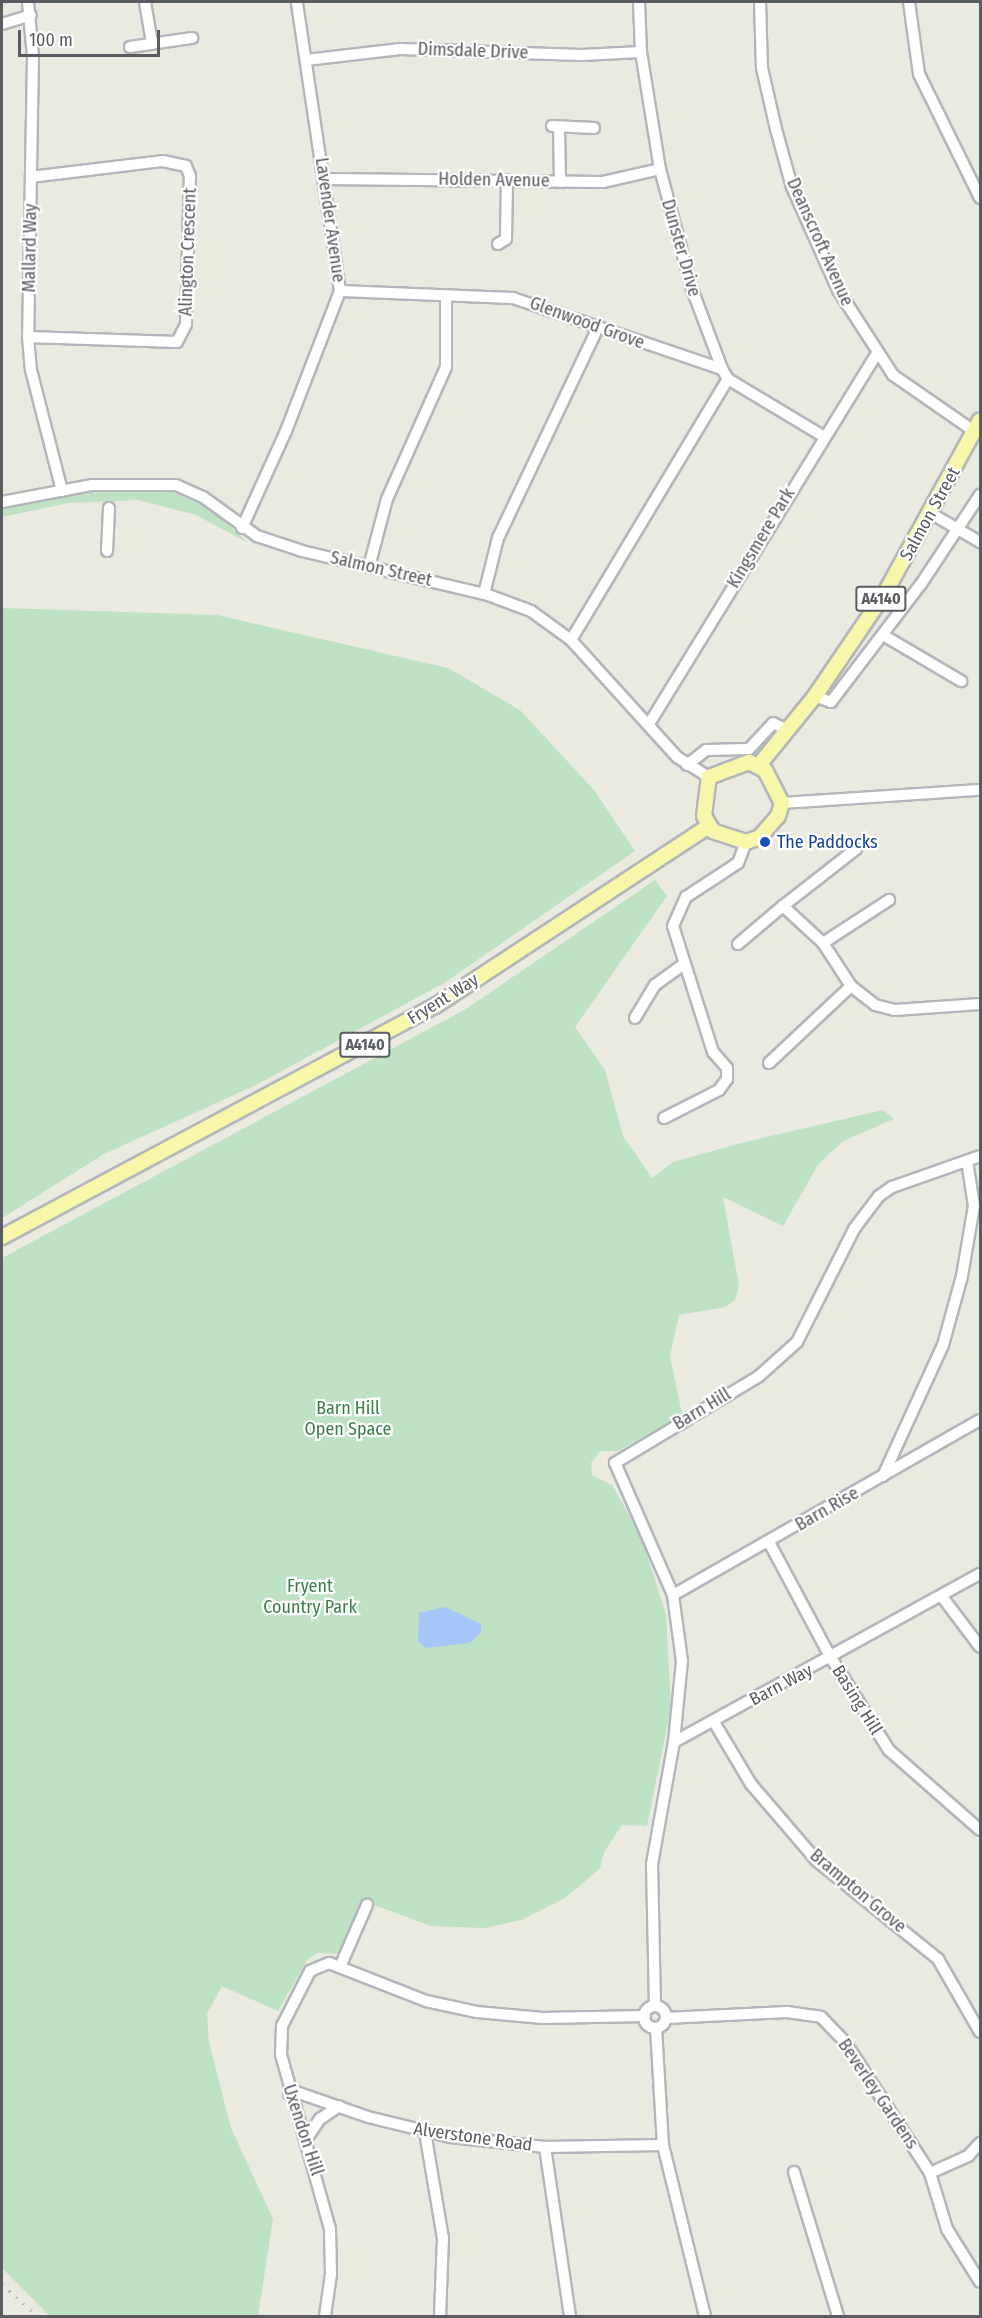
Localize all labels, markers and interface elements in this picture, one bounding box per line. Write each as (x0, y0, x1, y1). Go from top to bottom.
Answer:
scale bar (21, 18, 164, 56)
text: 100 m (29, 29, 73, 51)
street label: Dimsdale Drive (417, 38, 529, 64)
street label: Lavender Avenue (311, 156, 349, 284)
street label: Holden Avenue (438, 168, 550, 192)
street label: Deanscroft Avenue (782, 175, 858, 309)
street label: Alington Crescent (175, 187, 201, 317)
street label: Dunster Drive (657, 197, 705, 299)
street label: Mallard Way (18, 203, 42, 293)
street label: Glenwood Grove (527, 292, 647, 354)
street label: Salmon Street (895, 463, 965, 565)
street label: Kingsmere Park (723, 484, 799, 592)
street label: Salmon Street (328, 547, 434, 591)
road number: A4140 (854, 586, 908, 612)
place label: The Paddocks (777, 831, 878, 853)
marker: The Paddocks (758, 835, 772, 849)
street label: Fryent Way (404, 969, 482, 1029)
road number: A4140 (338, 1032, 392, 1058)
street label: Barn Hill (669, 1383, 735, 1435)
park label: Barn Hill Open Space (305, 1398, 391, 1440)
street label: Barn Rise (791, 1482, 863, 1536)
park label: Fryent Country Park (263, 1576, 357, 1618)
street label: Barn Way (746, 1659, 816, 1711)
street label: Basing Hill (827, 1661, 887, 1739)
street label: Brampton Grove (806, 1845, 910, 1937)
street label: Beverley Gardens (833, 2035, 923, 2153)
street label: Uxendon Hill (278, 2082, 328, 2178)
street label: Alverstone Road (412, 2118, 534, 2156)

